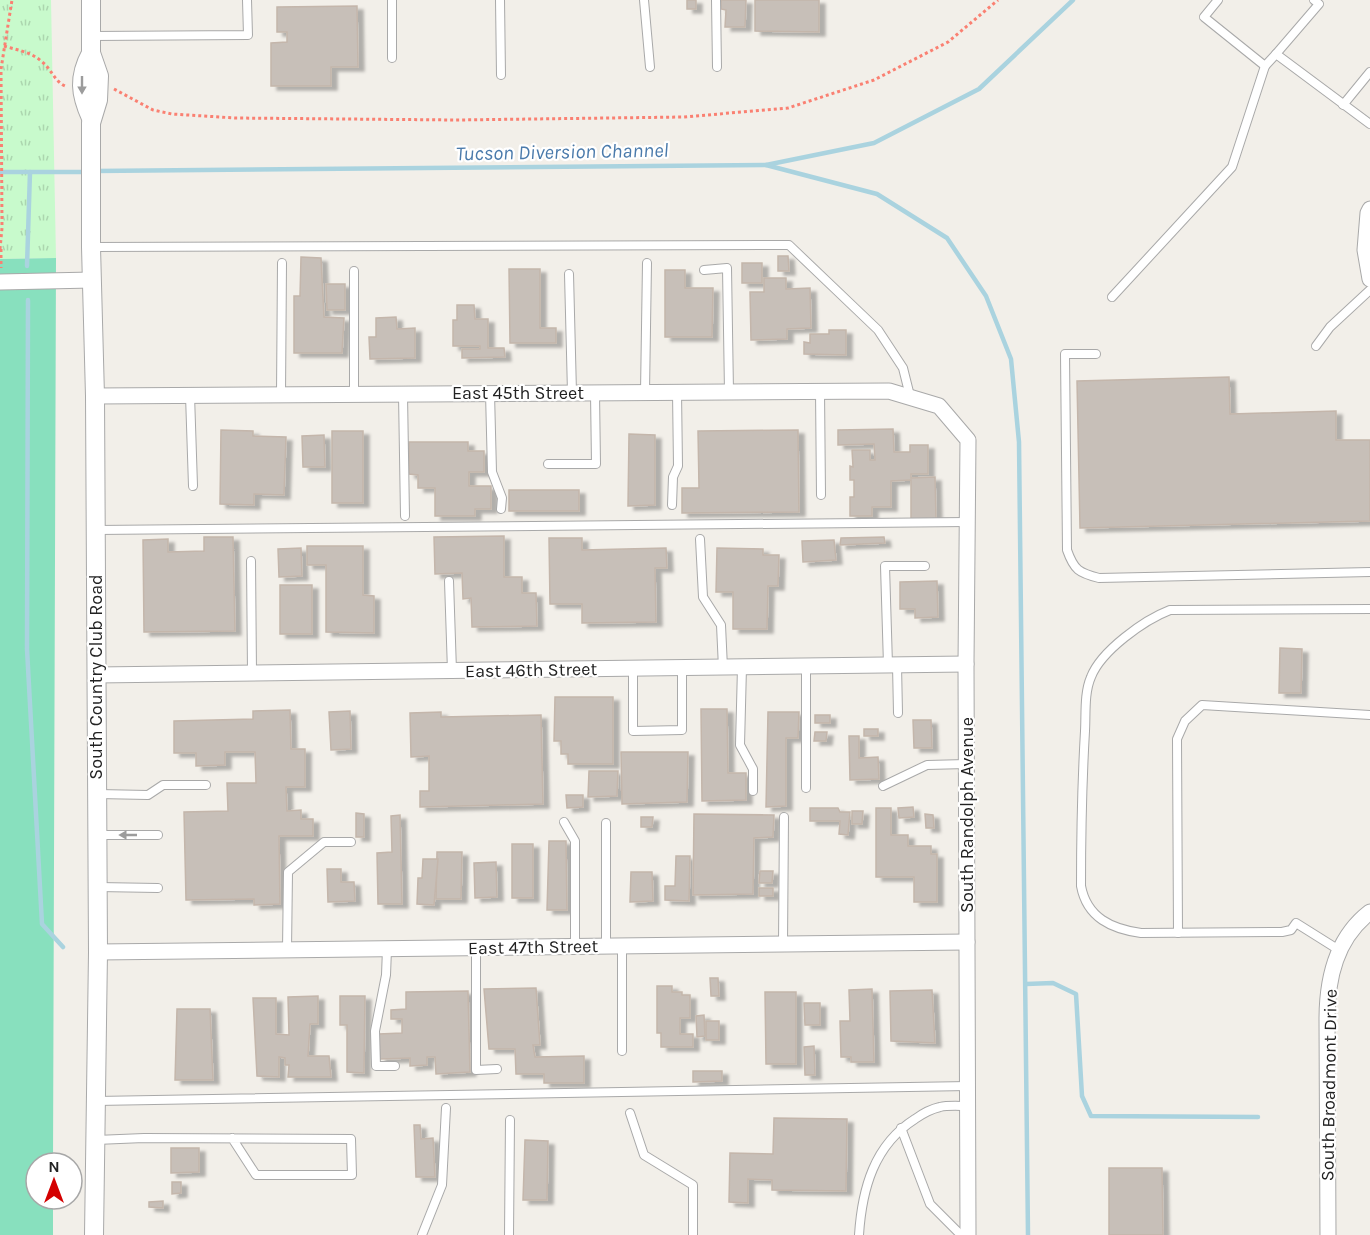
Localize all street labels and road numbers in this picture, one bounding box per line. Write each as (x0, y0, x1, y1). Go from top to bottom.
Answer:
street label: East 45th Street (452, 382, 584, 404)
street label: South Country Club Road (85, 574, 107, 780)
street label: East 46th Street (465, 658, 598, 682)
street label: South Randolph Avenue (956, 717, 978, 913)
street label: East 47th Street (468, 935, 599, 959)
street label: South Broadmont Drive (1316, 989, 1342, 1181)

